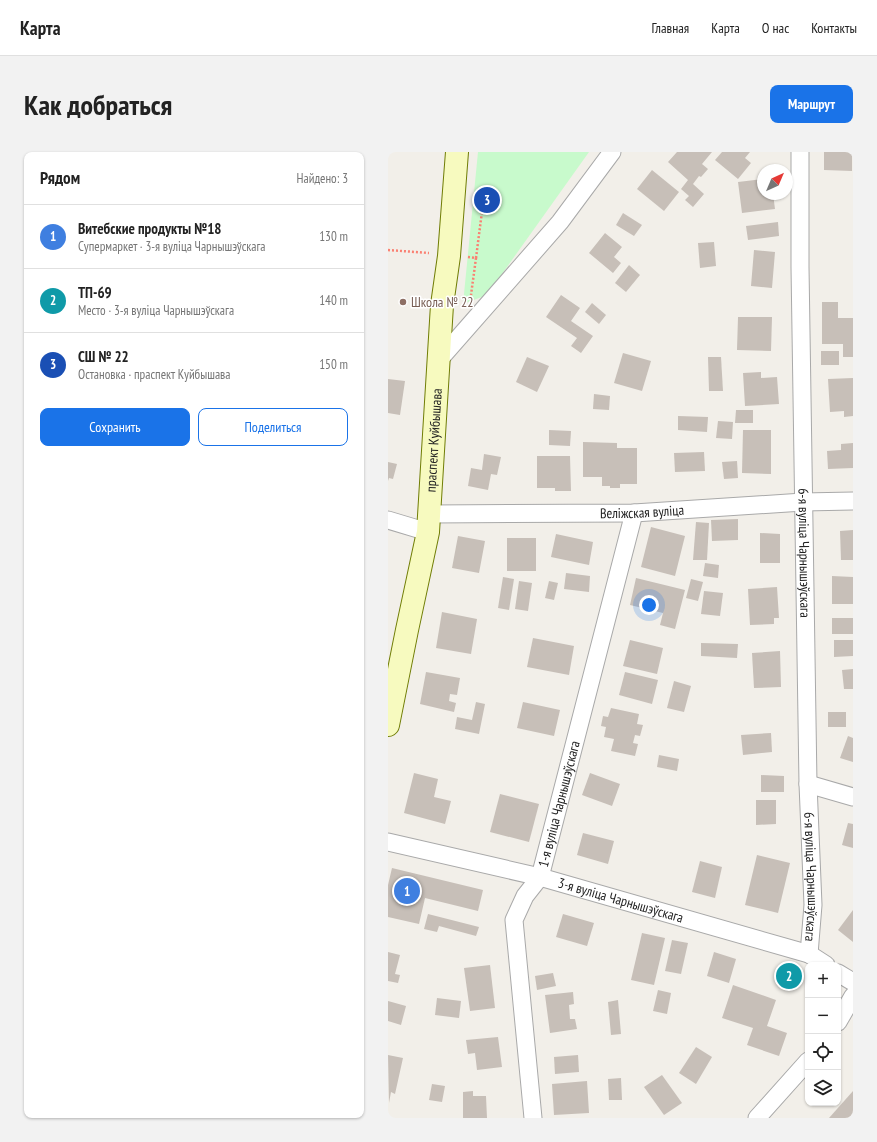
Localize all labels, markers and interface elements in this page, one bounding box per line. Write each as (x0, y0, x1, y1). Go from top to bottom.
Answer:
text: Карта (20, 16, 61, 40)
text: Главная (651, 19, 689, 37)
text: Карта (711, 19, 740, 37)
text: О нас (762, 19, 789, 37)
text: Контакты (811, 19, 857, 37)
button: Маршрут (770, 85, 853, 123)
text: Как добраться (24, 86, 172, 123)
north arrow (757, 164, 793, 200)
text: Рядом (40, 167, 80, 189)
text: Найдено: 3 (297, 170, 348, 187)
pin: 3 (474, 185, 500, 215)
text: Витебские продукты №18 (78, 219, 222, 238)
text: 1 (50, 228, 56, 245)
text: 130 m (319, 228, 348, 245)
text: Супермаркет · 3-я вуліца Чарнышэўскага (78, 238, 266, 255)
text: ТП-69 (78, 283, 112, 302)
text: 2 (50, 292, 56, 309)
text: 140 m (319, 292, 348, 309)
place label: Школа № 22 (411, 293, 474, 311)
marker: Школа № 22 (398, 297, 408, 307)
text: Место · 3-я вуліца Чарнышэўскага (78, 302, 234, 319)
text: СШ № 22 (78, 347, 129, 366)
text: 3 (50, 356, 56, 373)
text: 150 m (319, 356, 348, 373)
text: Остановка · праспект Куйбышава (78, 366, 231, 383)
street label: праспект Куйбышава (421, 388, 446, 493)
button: Сохранить (40, 408, 190, 446)
button: Поделиться (198, 408, 348, 446)
street label: 6-я вуліца Чарнышэўскага (794, 488, 814, 618)
street label: Веліжская вуліца (600, 501, 685, 522)
your location (639, 595, 659, 615)
street label: 1-я вуліца Чарнышэўскага (534, 739, 584, 869)
street label: 6-я вуліца Чарнышэўскага (800, 812, 822, 942)
street label: 3-я вуліца Чарнышэўскага (556, 874, 686, 927)
pin: 1 (394, 876, 420, 906)
pin: 2 (776, 961, 802, 991)
map controls (805, 962, 841, 1106)
button: + (805, 962, 841, 998)
button: − (805, 998, 841, 1034)
button: locate (805, 1034, 841, 1070)
button: layers (805, 1070, 841, 1106)

